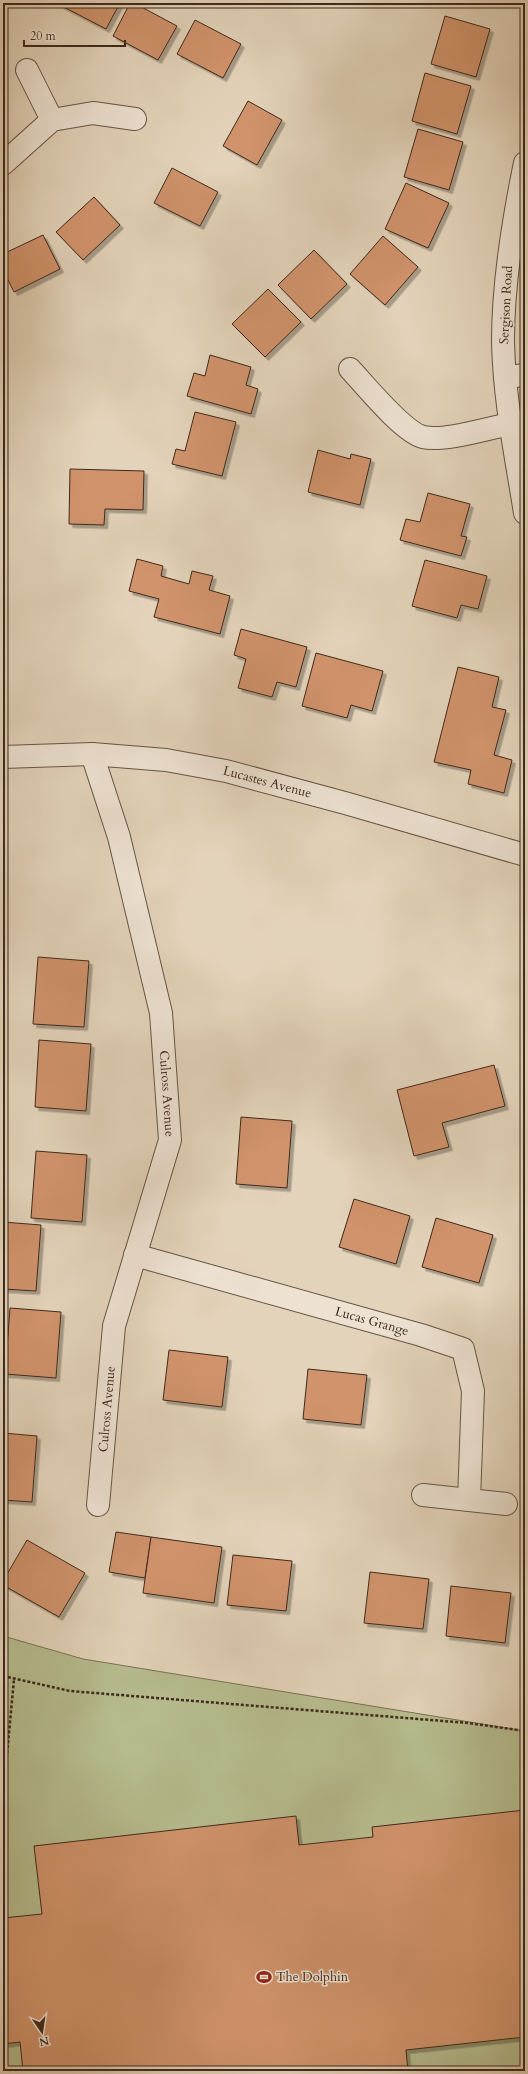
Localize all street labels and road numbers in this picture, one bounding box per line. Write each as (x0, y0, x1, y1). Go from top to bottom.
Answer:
street label: Sergison Road (495, 265, 517, 345)
street label: Lucastes Avenue (221, 762, 314, 803)
street label: Culross Avenue (155, 1050, 179, 1137)
street label: Lucas Grange (333, 1302, 411, 1340)
street label: Culross Avenue (94, 1365, 120, 1453)

